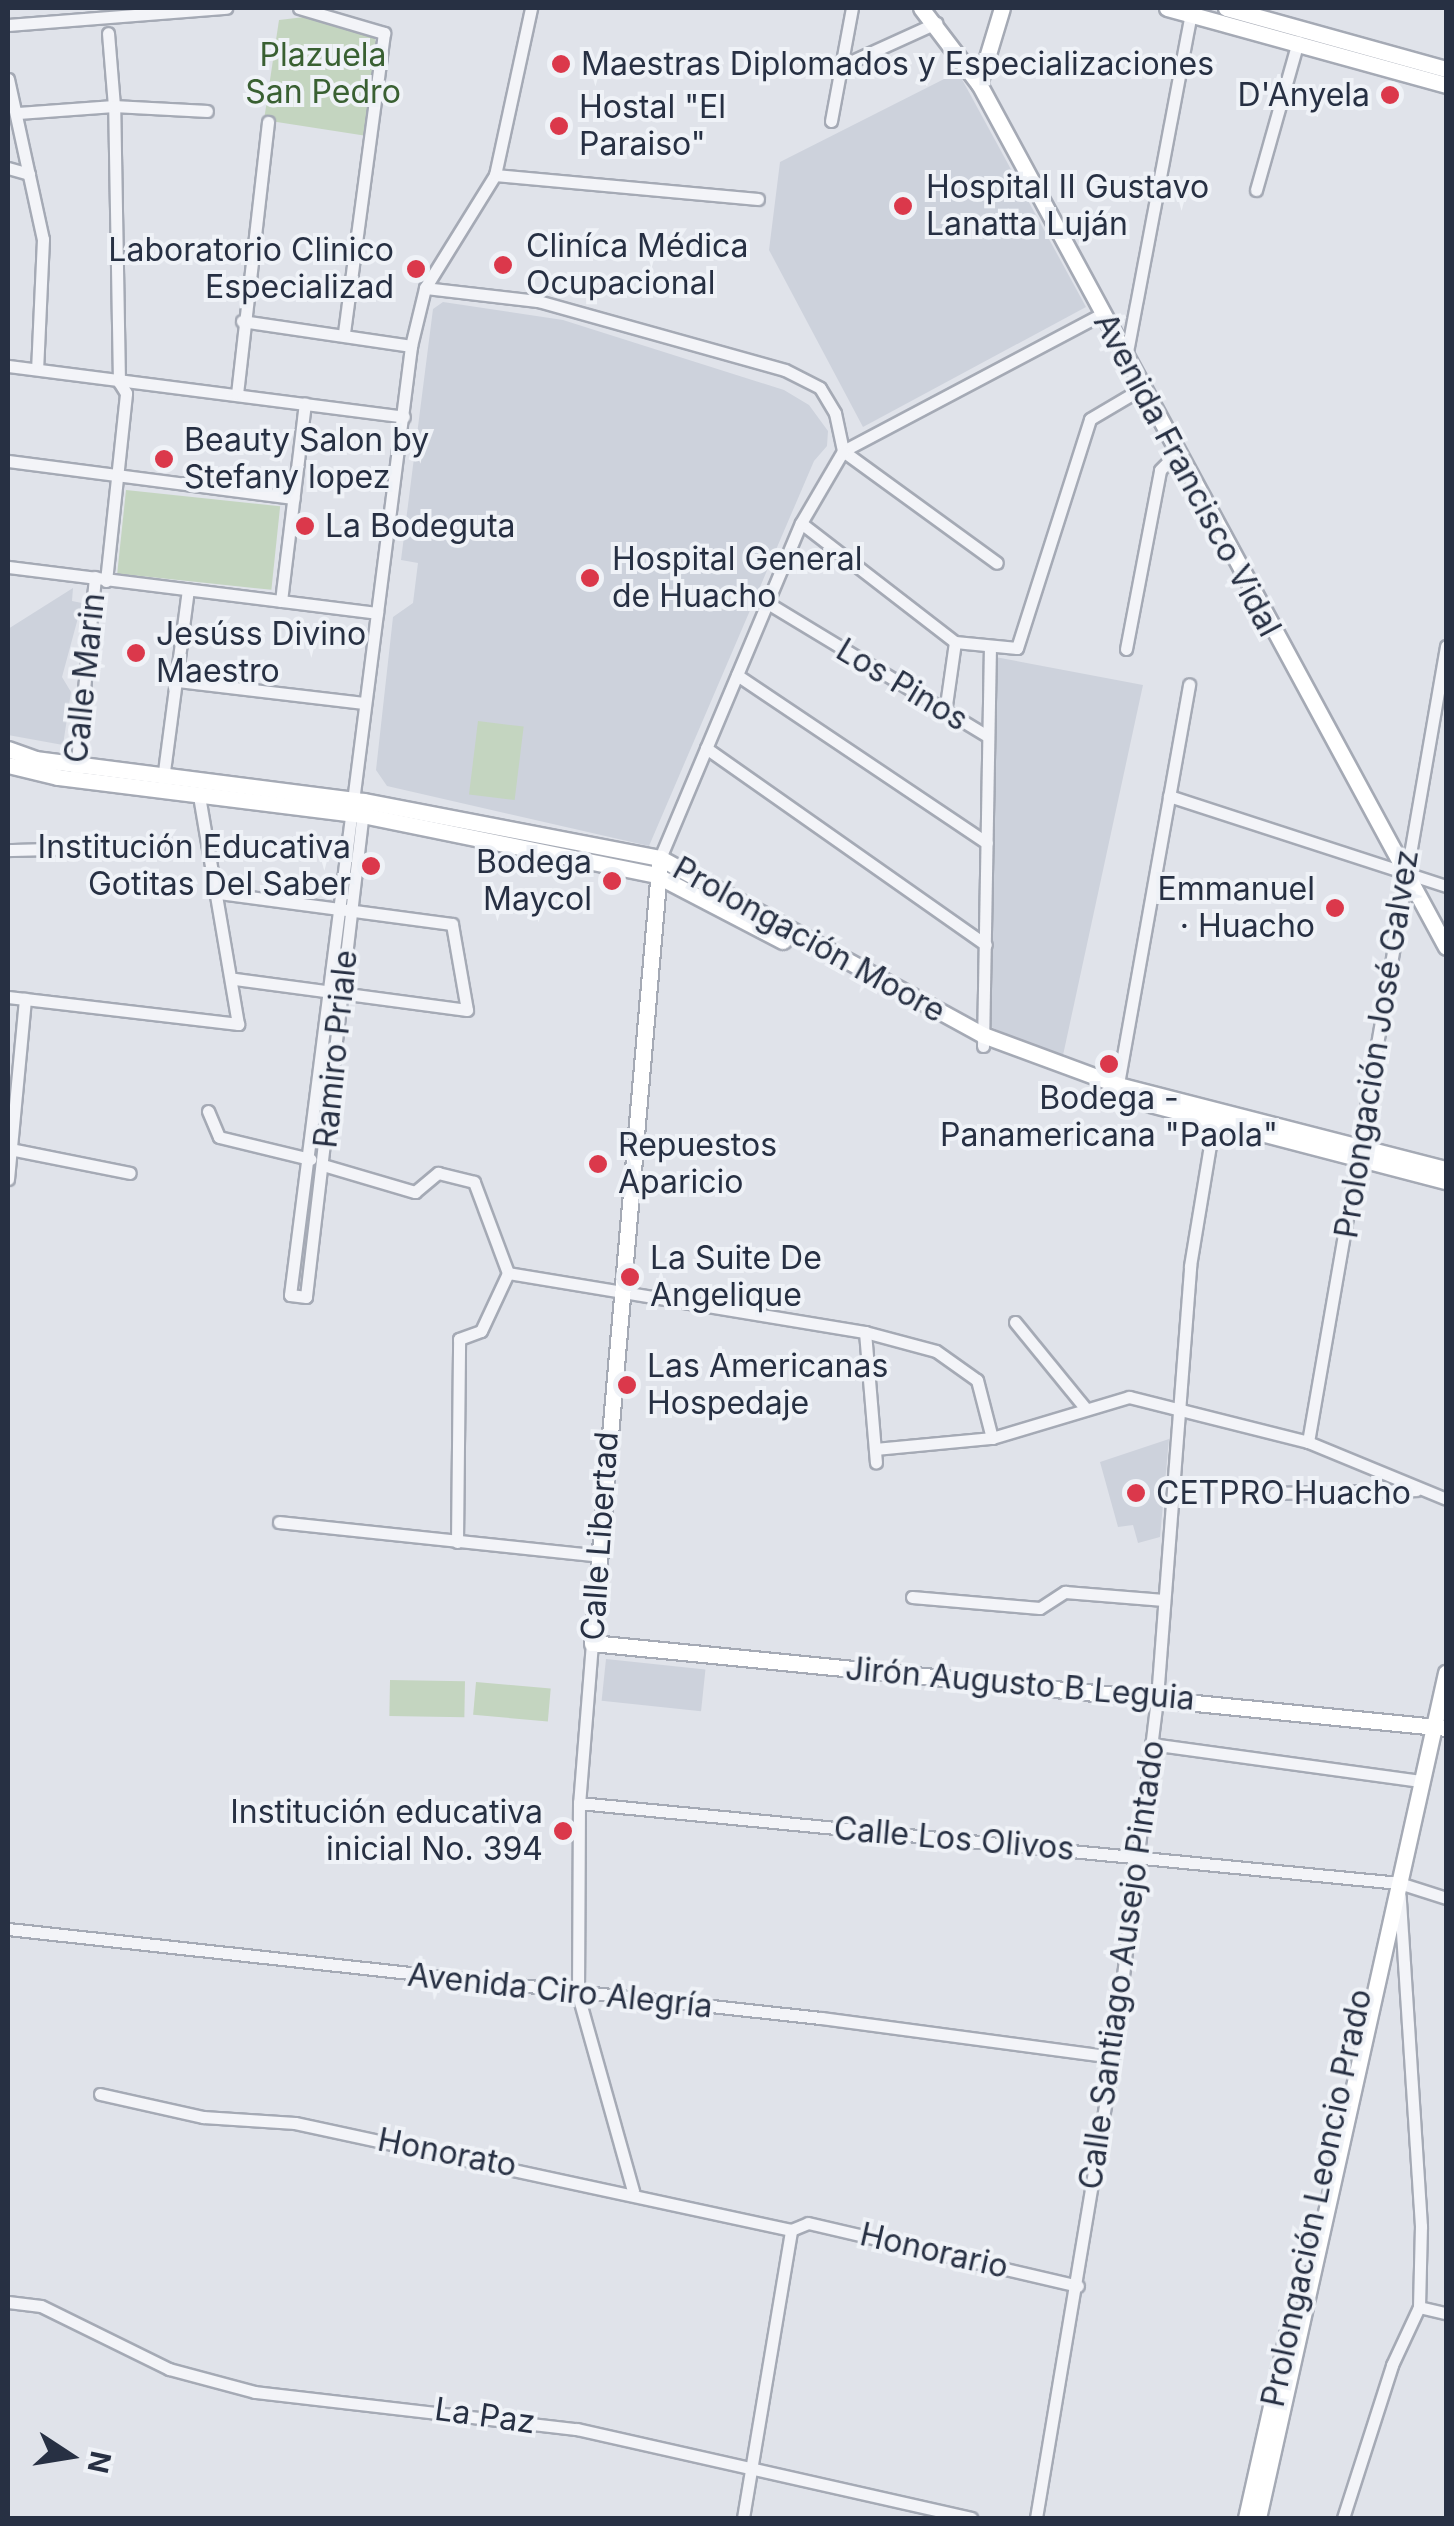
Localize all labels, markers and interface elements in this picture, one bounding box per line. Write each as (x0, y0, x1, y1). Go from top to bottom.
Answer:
park label: Plazuela San Pedro (245, 37, 401, 112)
place label: Maestras Diplomados y Especializaciones (581, 45, 1214, 83)
marker: Maestras Diplomados y Especializaciones (550, 53, 572, 75)
place label: D'Anyela (1238, 76, 1370, 114)
marker: D'Anyela (1379, 84, 1401, 106)
place label: Hostal "El Paraiso" (579, 89, 726, 164)
marker: Hostal "El Paraiso" (548, 115, 570, 137)
place label: Hospital II Gustavo Lanatta Luján (926, 169, 1209, 244)
marker: Hospital II Gustavo Lanatta Luján (890, 193, 916, 219)
place label: Cliníca Médica Ocupacional (526, 228, 749, 303)
place label: Laboratorio Clinico Especializad (108, 232, 394, 307)
marker: Cliníca Médica Ocupacional (490, 252, 516, 278)
marker: Laboratorio Clinico Especializad (403, 256, 429, 282)
street label: Avenida Francisco Vidal (1085, 307, 1289, 643)
place label: Beauty Salon by Stefany lopez (184, 422, 429, 497)
marker: Beauty Salon by Stefany lopez (153, 448, 175, 470)
place label: La Bodeguta (325, 507, 516, 545)
marker: La Bodeguta (294, 515, 316, 537)
place label: Hospital General de Huacho (612, 541, 862, 616)
marker: Hospital General de Huacho (577, 565, 603, 591)
street label: Calle Marin (57, 591, 113, 765)
place label: Jesúss Divino Maestro (156, 616, 366, 691)
street label: Los Pinos (829, 631, 975, 739)
marker: Jesúss Divino Maestro (125, 642, 147, 664)
place label: Institución Educativa Gotitas Del Saber (38, 829, 351, 904)
place label: Bodega Maycol (476, 844, 592, 919)
street label: Prolongación José Galvez (1327, 847, 1427, 1241)
street label: Prolongación Moore (666, 849, 952, 1031)
marker: Institución Educativa Gotitas Del Saber (360, 855, 382, 877)
marker: Bodega Maycol (601, 870, 623, 892)
place label: Emmanuel · Huacho (1158, 871, 1315, 946)
marker: Emmanuel · Huacho (1324, 897, 1346, 919)
street label: Ramiro Priale (307, 948, 365, 1150)
marker: Bodega - Panamericana "Paola" (1098, 1053, 1120, 1075)
place label: Bodega - Panamericana "Paola" (940, 1080, 1278, 1155)
place label: Repuestos Aparicio (618, 1127, 777, 1202)
marker: Repuestos Aparicio (587, 1153, 609, 1175)
place label: La Suite De Angelique (650, 1240, 822, 1315)
marker: La Suite De Angelique (619, 1266, 641, 1288)
place label: Las Americanas Hospedaje (647, 1348, 888, 1423)
marker: Las Americanas Hospedaje (616, 1374, 638, 1396)
street label: Calle Libertad (574, 1430, 626, 1642)
place label: CETPRO Huacho (1156, 1474, 1411, 1512)
marker: CETPRO Huacho (1125, 1482, 1147, 1504)
street label: Jirón Augusto B Leguia (844, 1650, 1196, 1718)
street label: Calle Santiago Ausejo Pintado (1071, 1738, 1173, 2192)
place label: Institución educativa inicial No. 394 (230, 1794, 543, 1869)
street label: Calle Los Olivos (832, 1809, 1076, 1869)
marker: Institución educativa inicial No. 394 (552, 1820, 574, 1842)
street label: Avenida Ciro Alegría (406, 1956, 714, 2026)
street label: Prolongación Leoncio Prado (1254, 1986, 1380, 2410)
street label: Honorato (374, 2121, 520, 2185)
street label: Honorario (856, 2215, 1012, 2287)
street label: La Paz (432, 2390, 538, 2442)
north arrow (20, 2406, 120, 2506)
text: N (80, 2448, 118, 2476)

